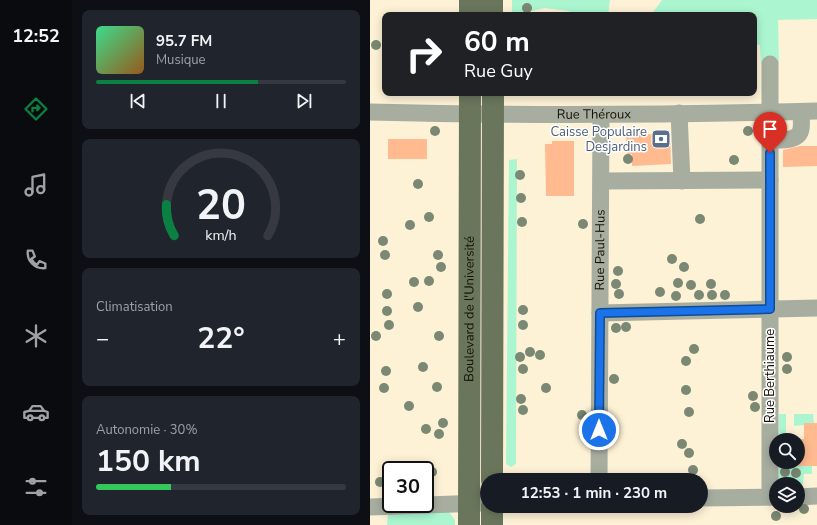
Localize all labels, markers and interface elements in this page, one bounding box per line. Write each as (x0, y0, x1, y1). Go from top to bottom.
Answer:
text: 60 m (464, 23, 530, 61)
text: 12:52 (12, 24, 60, 48)
icon: right (398, 28, 450, 80)
text: 95.7 FM (156, 31, 212, 51)
text: Musique (156, 51, 205, 69)
text: Rue Guy (464, 59, 533, 83)
icon: previous (127, 90, 149, 112)
icon: pause (210, 90, 232, 112)
icon: next (293, 90, 315, 112)
icon: directions (22, 95, 50, 123)
street label: Rue Théroux (557, 105, 631, 124)
pin (753, 112, 787, 153)
icon: arrive (759, 118, 781, 140)
place label: Caisse Populaire Desjardins (551, 123, 647, 156)
bank icon: Caisse Populaire Desjardins (650, 128, 672, 150)
icon: music (22, 171, 50, 199)
text: 20 (196, 177, 246, 234)
street label: Rue Paul-Hus (591, 209, 609, 291)
text: km/h (205, 226, 237, 245)
street label: Boulevard de l'Université (460, 236, 479, 382)
icon: phone (22, 246, 50, 274)
text: Climatisation (96, 298, 173, 316)
text: 22° (197, 318, 245, 359)
icon: climate (22, 322, 50, 350)
text: − (96, 324, 109, 354)
text: + (333, 324, 346, 354)
street label: Rue Berthiaume (761, 329, 779, 423)
icon: car (22, 398, 50, 426)
position arrow (578, 409, 620, 451)
text: Autonomie · 30% (96, 421, 198, 439)
map controls (769, 433, 805, 513)
button: search (769, 433, 805, 469)
text: 150 km (96, 441, 201, 482)
speed limit sign: 30 (382, 461, 434, 513)
icon: filters (22, 473, 50, 501)
button: layers (769, 477, 805, 513)
text: 12:53 · 1 min · 230 m (521, 483, 667, 503)

